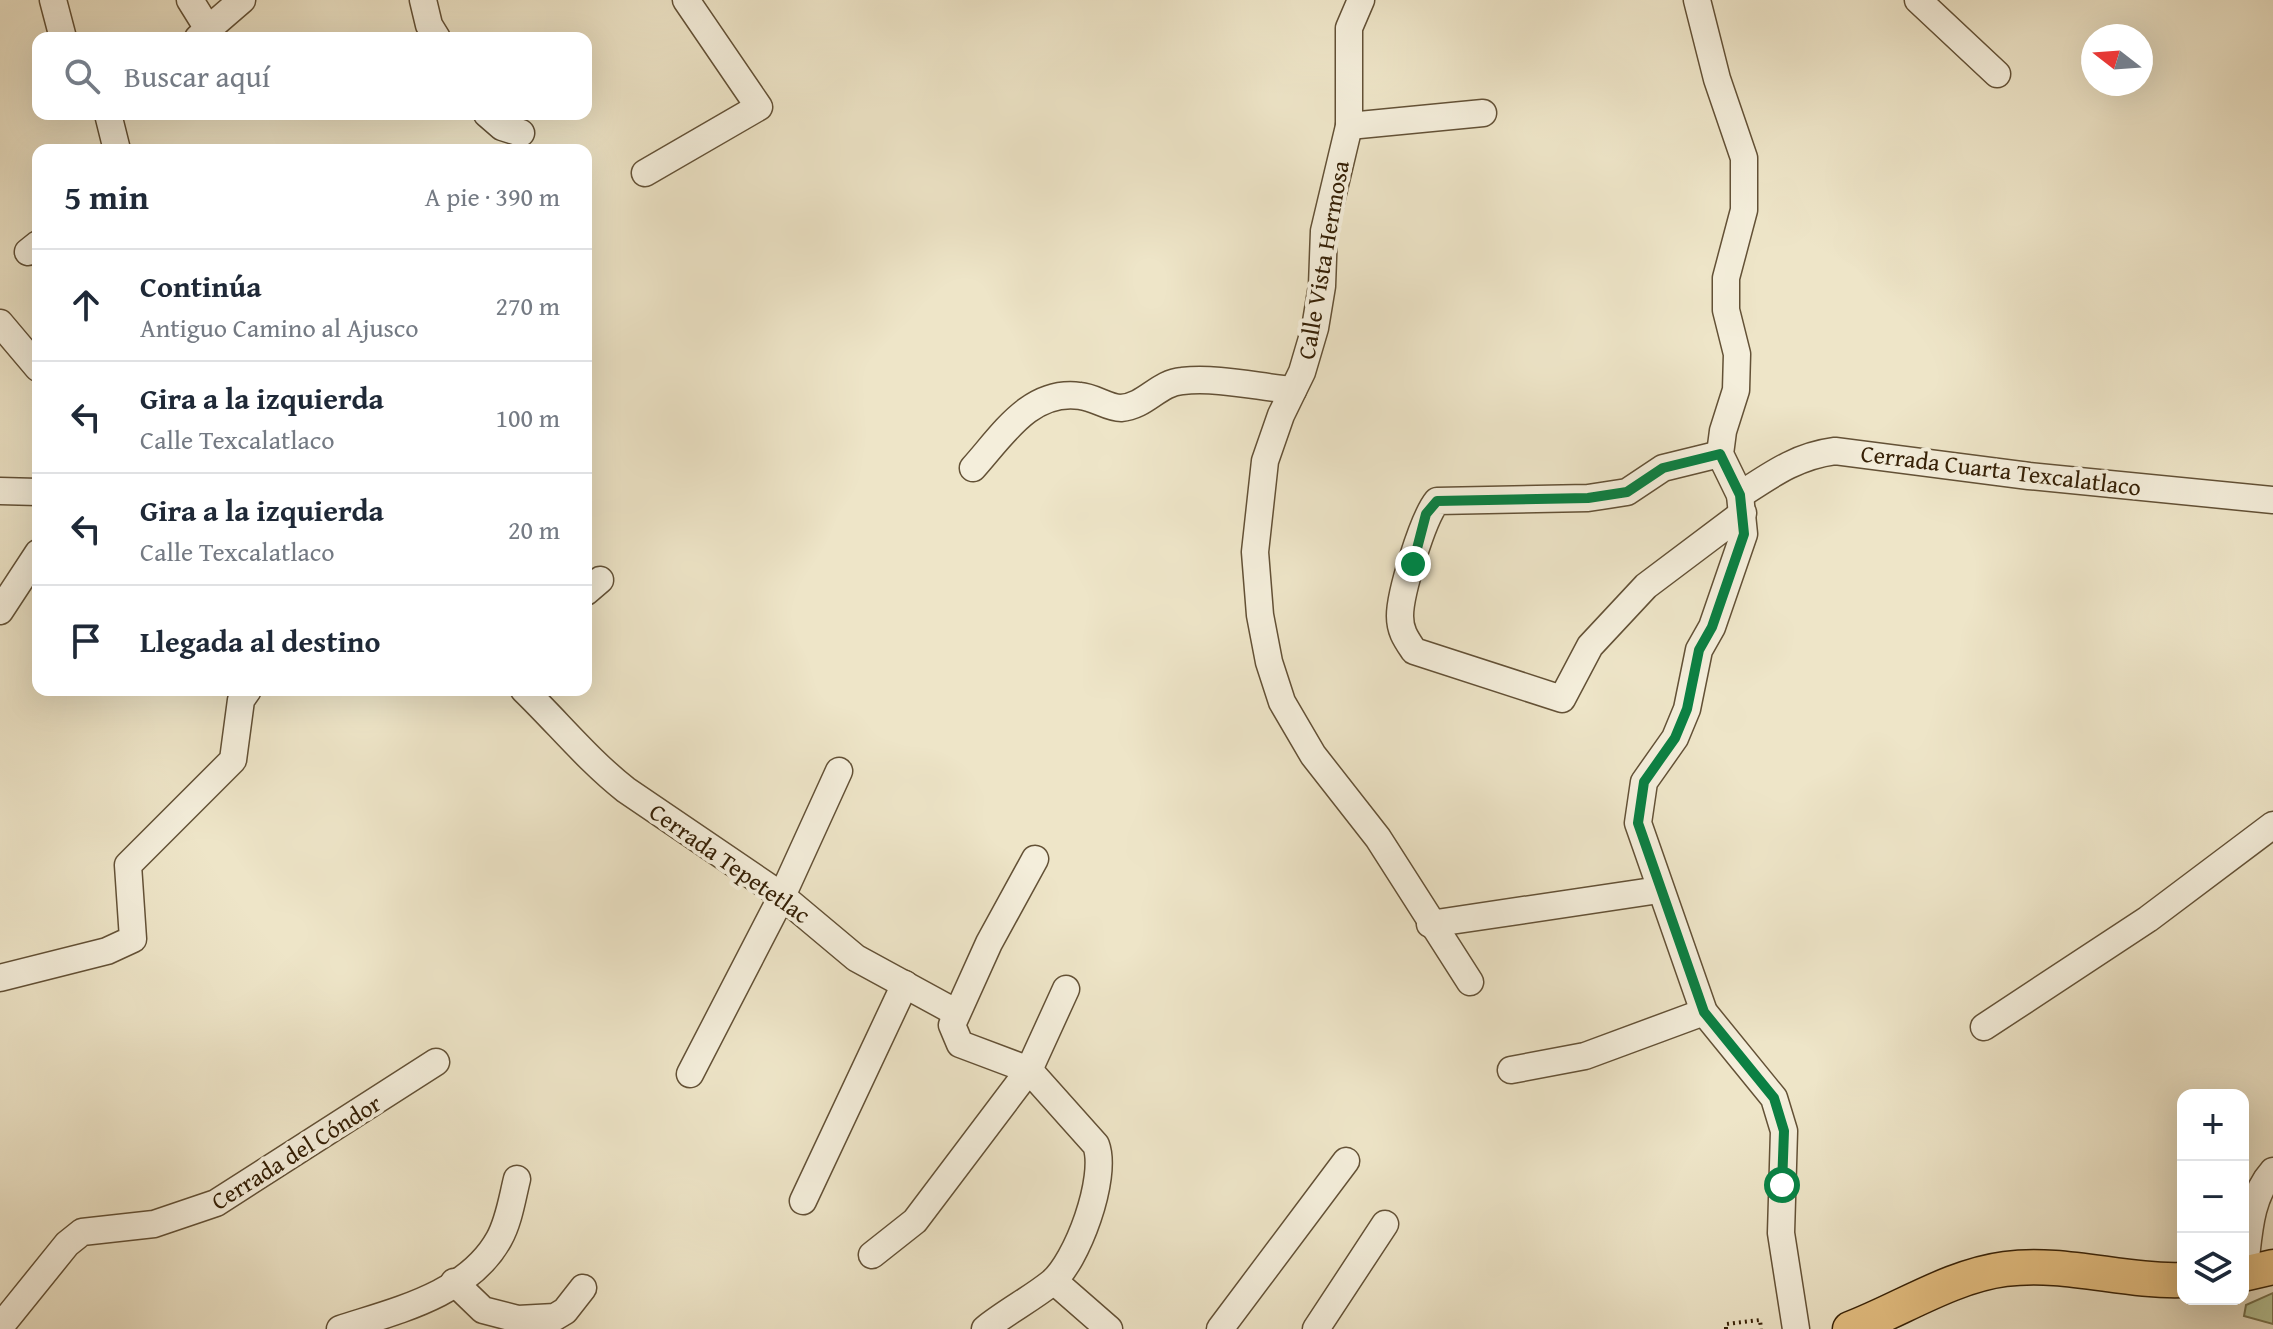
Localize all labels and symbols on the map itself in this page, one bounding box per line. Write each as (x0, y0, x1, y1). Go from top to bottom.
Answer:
north arrow (2081, 24, 2153, 96)
street label: Calle Vista Hermosa (1288, 157, 1358, 362)
street label: Cerrada Cuarta Texcalatlaco (1859, 435, 2143, 505)
route end (1395, 546, 1431, 582)
street label: Cerrada Tepetetlac (642, 794, 818, 932)
street label: Cerrada del Cóndor (204, 1086, 388, 1218)
route start (1764, 1167, 1800, 1203)

